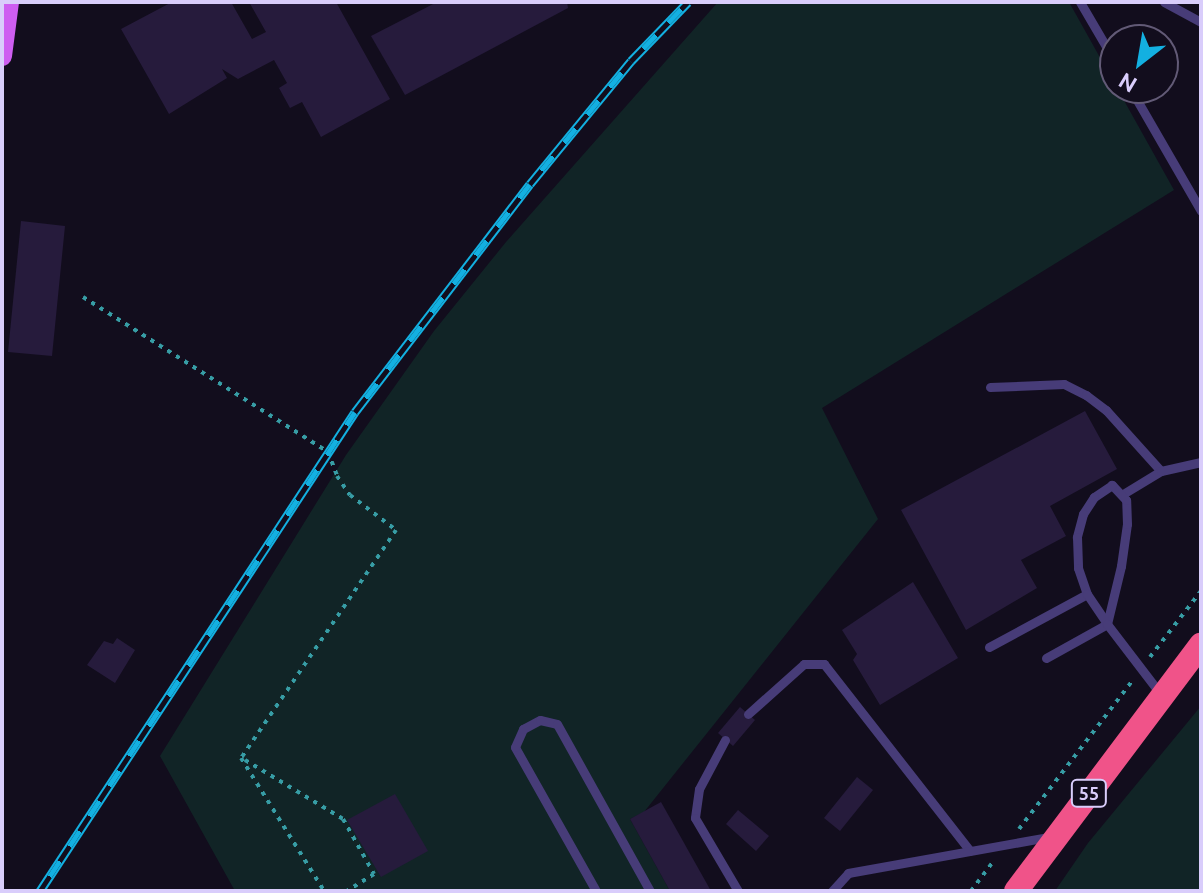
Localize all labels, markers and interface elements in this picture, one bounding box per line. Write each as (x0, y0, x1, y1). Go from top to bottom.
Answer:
north arrow (1099, 24, 1179, 104)
text: N (1114, 68, 1141, 98)
road number: 55 (1069, 779, 1109, 807)

